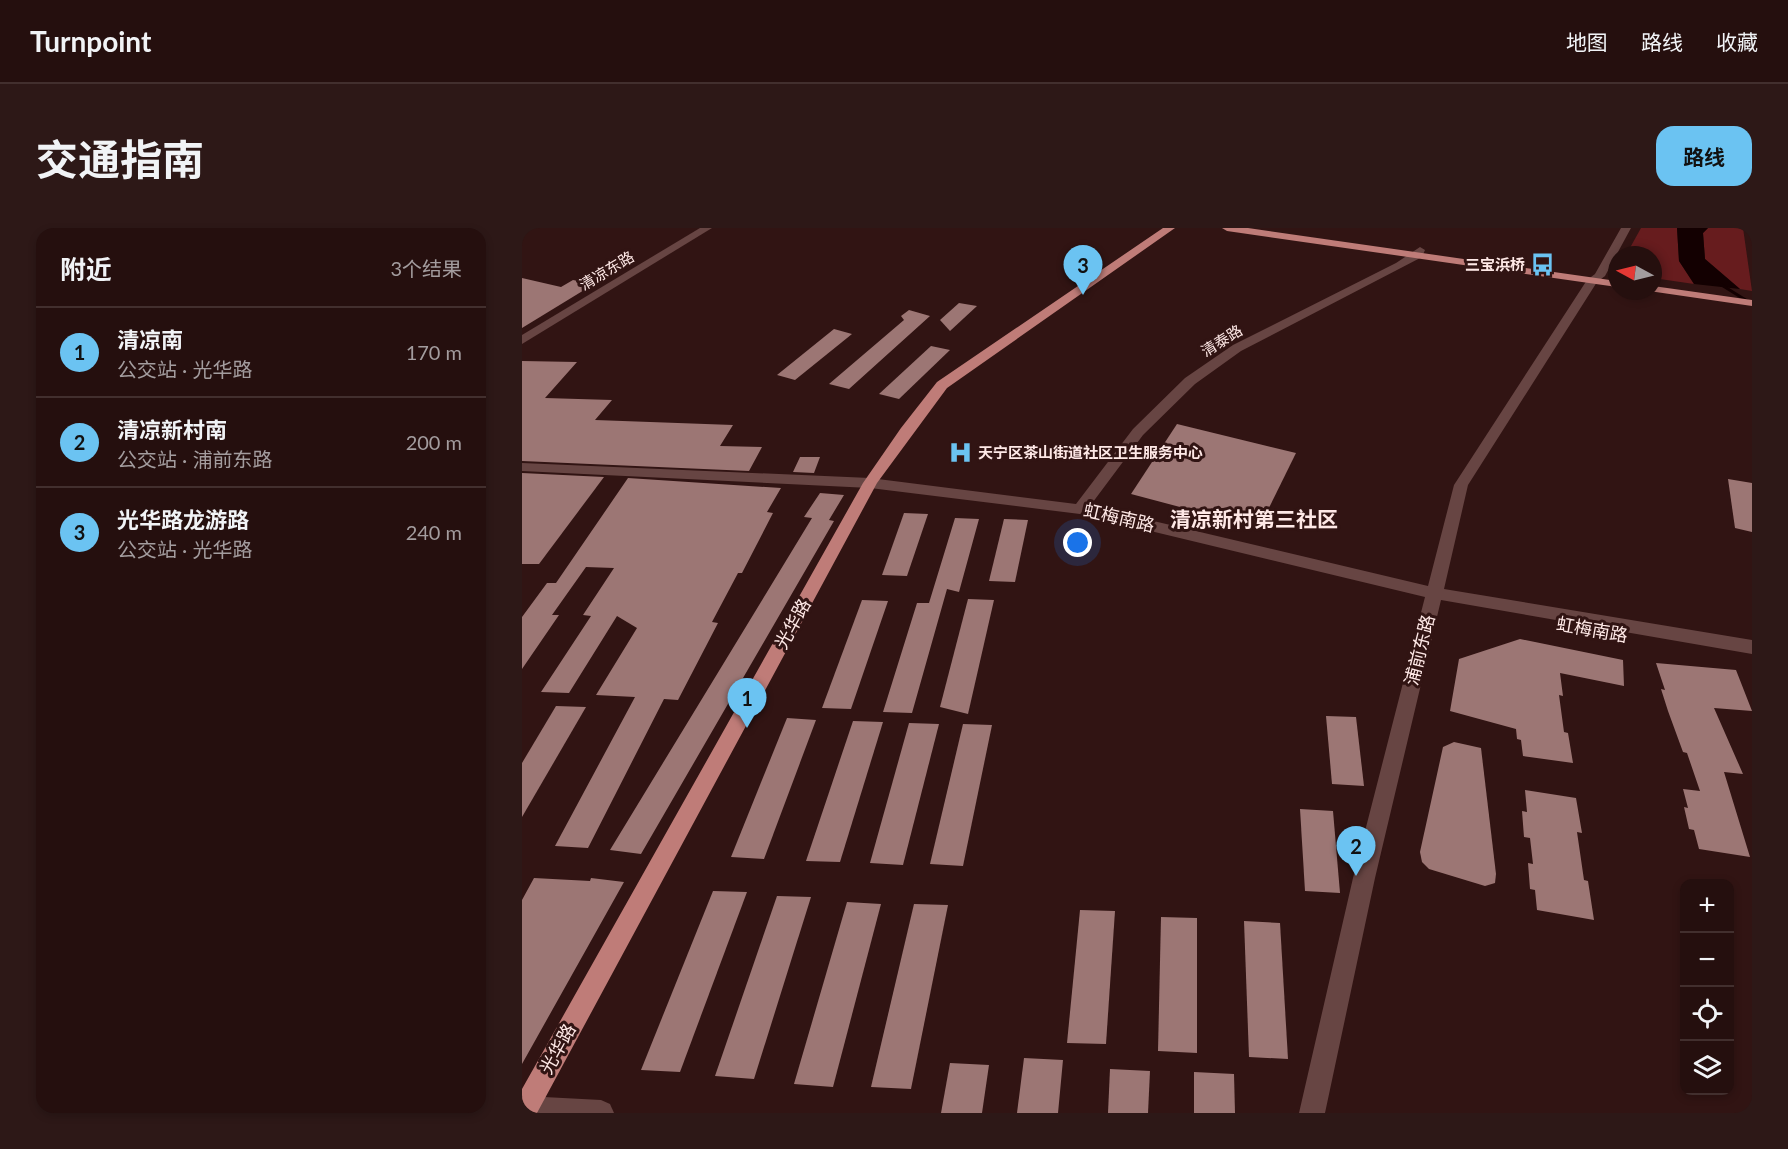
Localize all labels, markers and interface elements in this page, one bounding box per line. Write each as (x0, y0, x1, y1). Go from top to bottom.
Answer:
text: Turnpoint (30, 24, 151, 58)
text: 地图 (1566, 29, 1608, 54)
text: 路线 (1641, 29, 1683, 54)
text: 收藏 (1716, 29, 1758, 54)
button: 路线 (1656, 126, 1752, 186)
text: 交通指南 (36, 134, 204, 184)
pin: 3 (1064, 245, 1102, 295)
north arrow (1608, 246, 1662, 300)
street label: 清凉东路 (576, 247, 637, 293)
bus stop icon: 三宝浜桥 (1530, 252, 1556, 278)
text: 附近 (60, 253, 112, 285)
place label: 三宝浜桥 (1465, 255, 1525, 273)
text: 3个结果 (390, 256, 462, 280)
street label: 清泰路 (1198, 321, 1245, 360)
text: 清凉南 (117, 326, 183, 353)
text: 1 (74, 340, 85, 364)
text: 170 m (406, 340, 462, 364)
text: 公交站 · 光华路 (117, 357, 252, 381)
text: 清凉新村南 (117, 416, 227, 443)
text: 2 (74, 430, 85, 454)
text: 200 m (406, 430, 462, 454)
hospital icon: 天宁区茶山街道社区卫生服务中心 (947, 440, 973, 466)
place label: 天宁区茶山街道社区卫生服务中心 (978, 443, 1203, 461)
text: 公交站 · 浦前东路 (117, 447, 272, 471)
street label: 虹梅南路 (1082, 498, 1157, 536)
text: 光华路龙游路 (117, 506, 249, 533)
district label: 清凉新村第三社区 (1170, 506, 1338, 531)
text: 3 (74, 520, 85, 544)
text: 240 m (406, 520, 462, 544)
your location (1063, 528, 1092, 557)
text: 公交站 · 光华路 (117, 537, 252, 561)
street label: 光华路 (769, 595, 815, 652)
street label: 浦前东路 (1400, 612, 1438, 687)
street label: 虹梅南路 (1555, 612, 1630, 646)
pin: 1 (728, 678, 766, 728)
pin: 2 (1336, 826, 1376, 876)
map controls (1680, 879, 1734, 1095)
button: + (1680, 879, 1734, 933)
button: − (1680, 933, 1734, 987)
button: locate (1680, 987, 1734, 1041)
street label: 光华路 (534, 1020, 580, 1077)
button: layers (1680, 1041, 1734, 1095)

